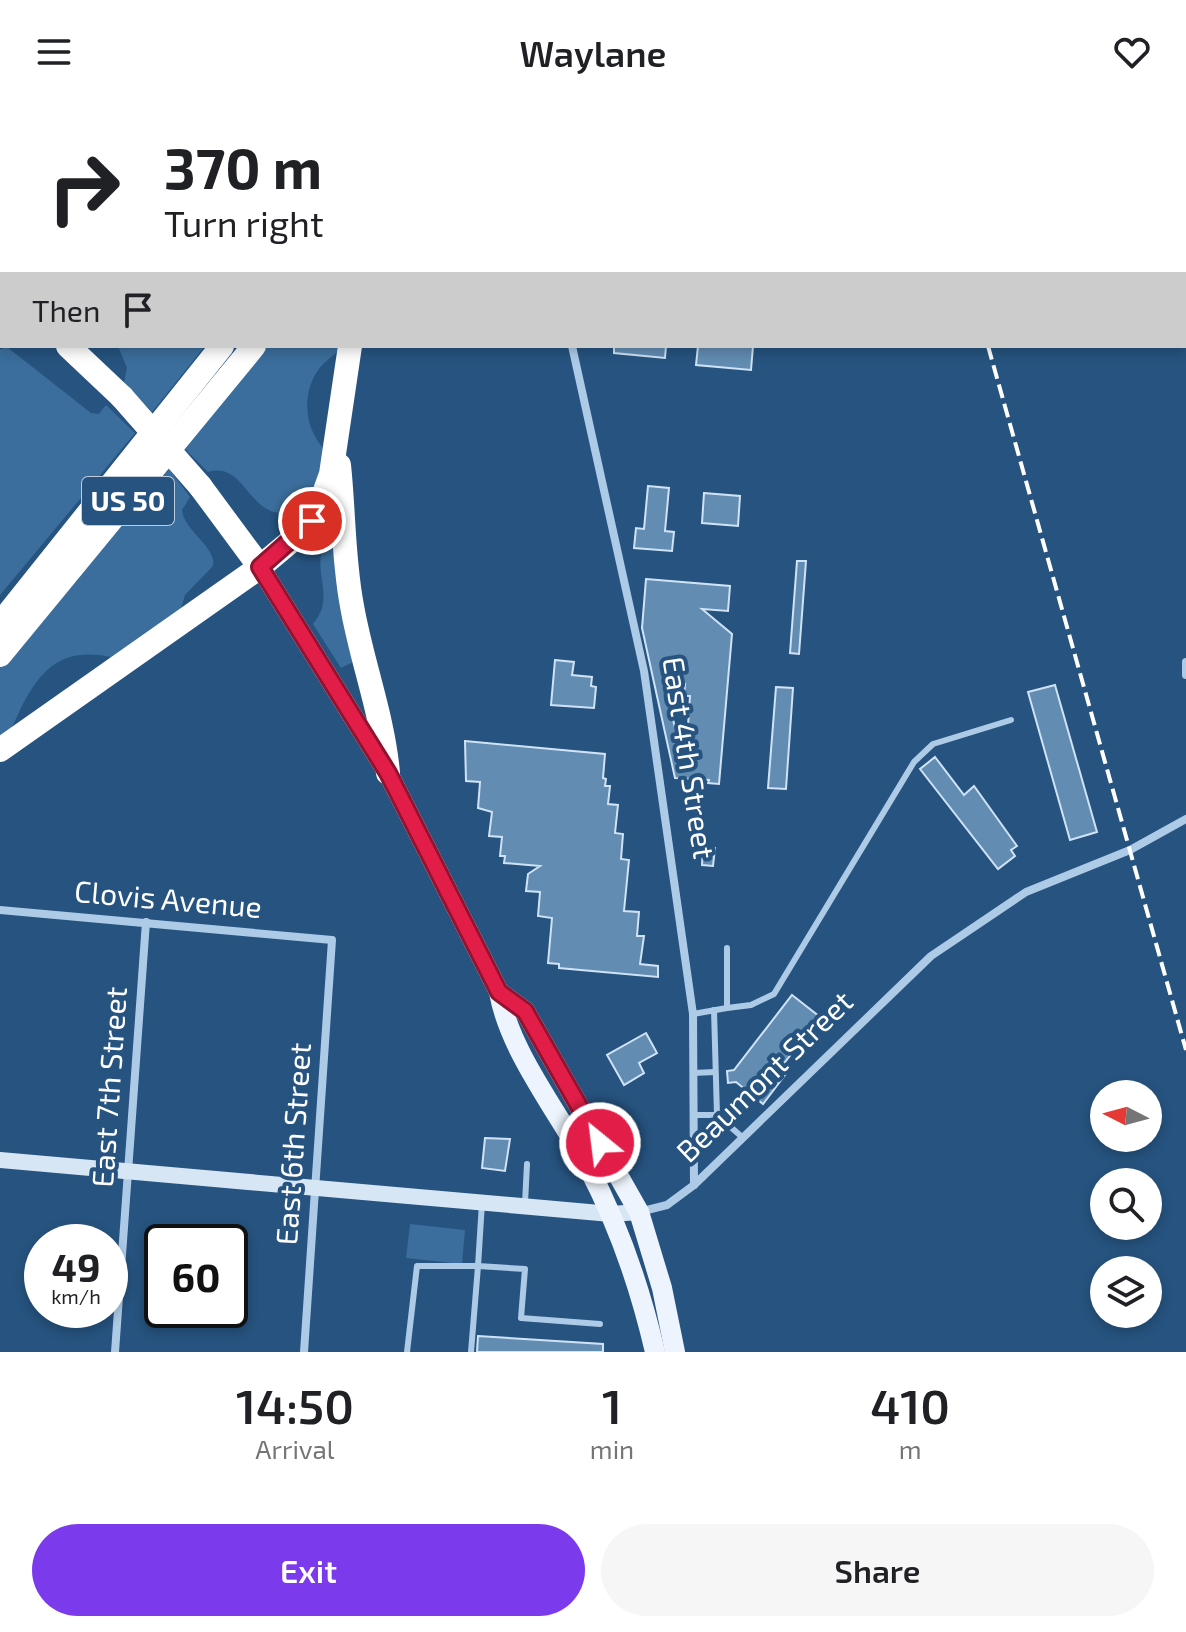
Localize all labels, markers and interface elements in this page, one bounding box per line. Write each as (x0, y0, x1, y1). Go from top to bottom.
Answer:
icon: menu (32, 30, 76, 74)
icon: heart (1110, 30, 1154, 74)
text: Waylane (520, 31, 666, 74)
text: 370 m (164, 133, 322, 200)
icon: right (32, 136, 136, 240)
text: Turn right (164, 201, 324, 244)
icon: arrive (116, 288, 160, 332)
text: Then (32, 292, 100, 328)
road number: US 50 (82, 477, 174, 525)
pin (278, 487, 346, 555)
icon: arrive (290, 499, 334, 543)
street label: East 4th Street (656, 654, 724, 861)
street label: Clovis Avenue (73, 872, 263, 924)
street label: Beaumont Street (668, 983, 859, 1169)
street label: East 7th Street (83, 985, 133, 1188)
street label: East 6th Street (267, 1041, 317, 1246)
north arrow (1090, 1080, 1162, 1152)
map controls (1090, 1080, 1162, 1328)
position arrow (558, 1101, 642, 1185)
button: search (1090, 1168, 1162, 1240)
speed limit sign: 60 (144, 1224, 248, 1328)
text: 49 (51, 1242, 101, 1290)
button: layers (1090, 1256, 1162, 1328)
text: km/h (51, 1284, 101, 1308)
text: 14:50 (236, 1376, 354, 1434)
text: 1 (602, 1376, 622, 1434)
text: 410 (870, 1376, 950, 1434)
text: Arrival (255, 1433, 334, 1464)
text: min (590, 1433, 634, 1464)
text: m (899, 1433, 921, 1464)
button: Exit (32, 1524, 585, 1616)
button: Share (601, 1524, 1154, 1616)

